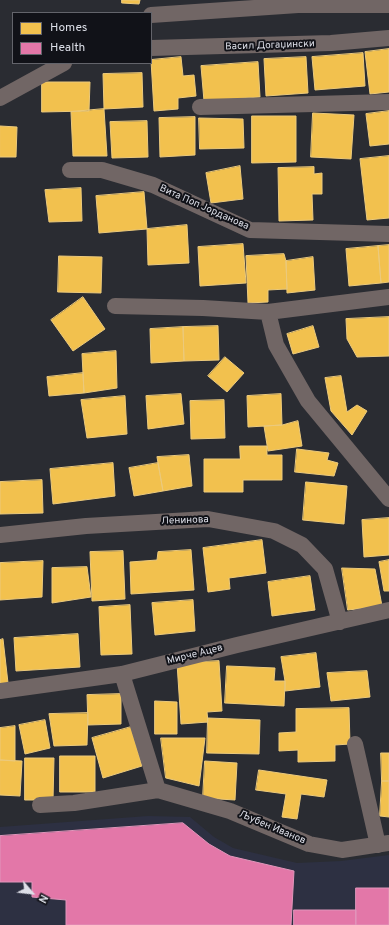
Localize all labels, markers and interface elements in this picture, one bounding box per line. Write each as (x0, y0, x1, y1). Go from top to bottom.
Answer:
legend (12, 12, 152, 64)
text: Homes (50, 20, 87, 36)
street label: Васил Догаџински (225, 38, 315, 54)
text: Health (50, 40, 85, 56)
street label: Вита Поп Јорданова (157, 183, 251, 233)
street label: Ленинова (161, 514, 209, 528)
street label: Мирче Ацев (166, 642, 224, 668)
street label: Љубен Иванов (237, 809, 307, 847)
north arrow (12, 873, 52, 913)
text: N (35, 892, 51, 905)

